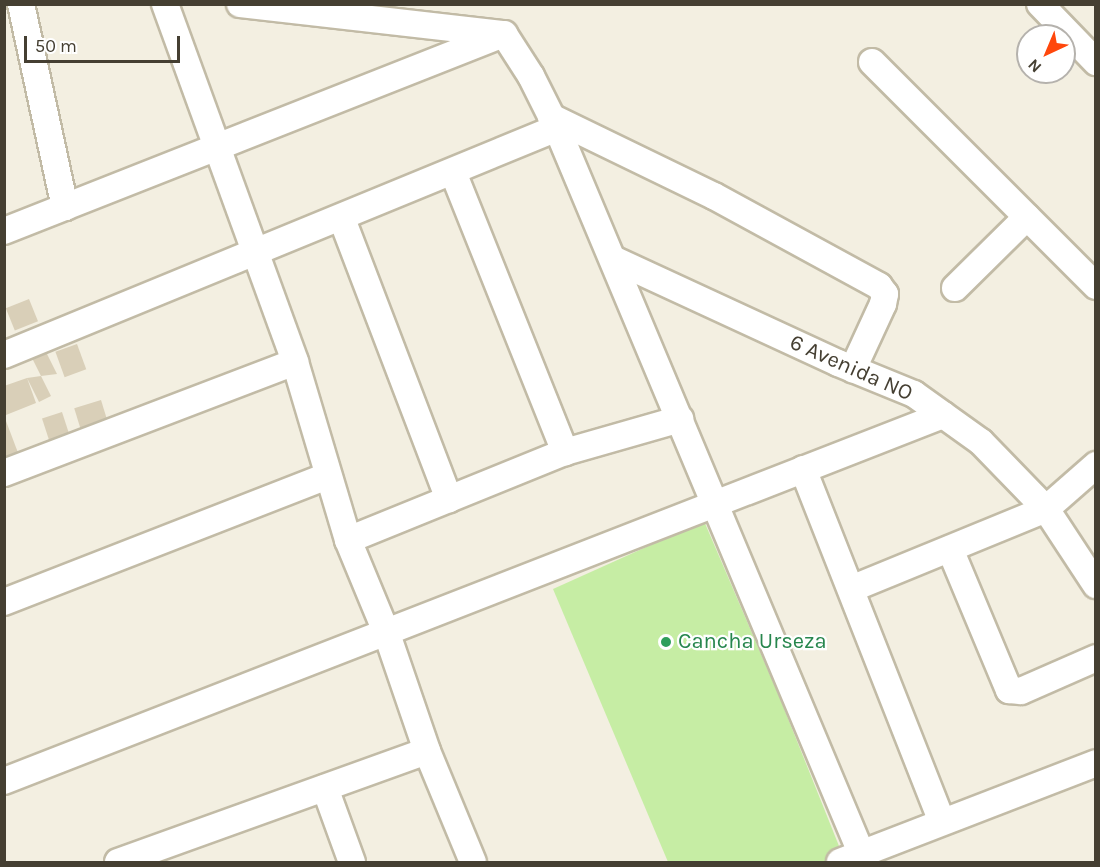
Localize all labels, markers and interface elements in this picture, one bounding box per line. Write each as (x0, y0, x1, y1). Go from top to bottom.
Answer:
scale bar (27, 24, 183, 62)
north arrow (1016, 24, 1076, 84)
text: 50 m (35, 35, 77, 57)
text: N (1024, 55, 1045, 77)
street label: 6 Avenida NO (785, 329, 917, 407)
place label: Cancha Urseza (678, 629, 827, 655)
marker: Cancha Urseza (659, 635, 673, 649)

